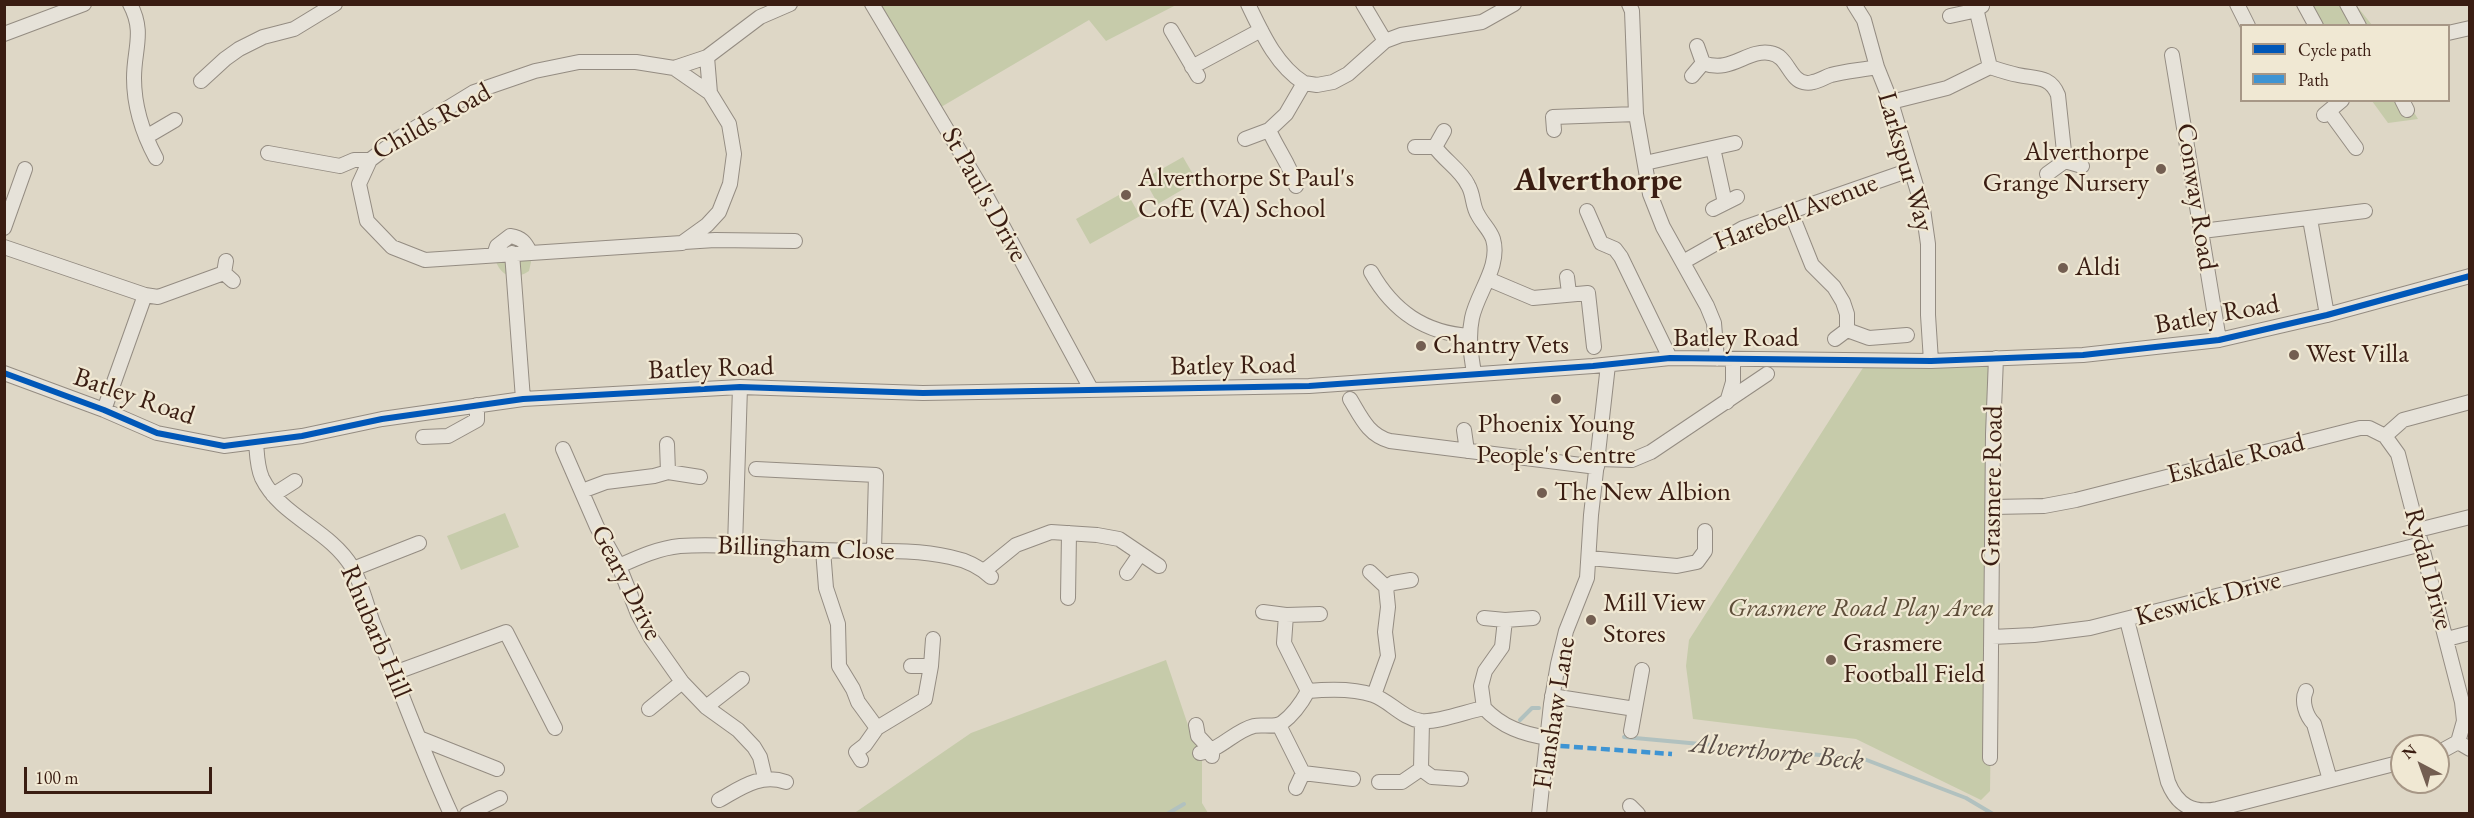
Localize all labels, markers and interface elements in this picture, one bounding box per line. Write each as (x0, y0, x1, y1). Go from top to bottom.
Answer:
legend (2240, 24, 2450, 102)
text: Cycle path (2298, 38, 2372, 61)
text: Path (2298, 68, 2329, 91)
street label: Childs Road (367, 76, 497, 168)
street label: Larkspur Way (1870, 88, 1940, 236)
street label: Conway Road (2168, 121, 2224, 273)
street label: St Paul's Drive (934, 122, 1034, 268)
place label: Alverthorpe Grange Nursery (1983, 137, 2149, 200)
district label: Alverthorpe (1514, 161, 1682, 201)
marker: Alverthorpe Grange Nursery (2154, 162, 2168, 176)
place label: Alverthorpe St Paul's CofE (VA) School (1138, 163, 1354, 226)
street label: Harebell Avenue (1710, 167, 1882, 259)
marker: Alverthorpe St Paul's CofE (VA) School (1119, 188, 1133, 202)
place label: Aldi (2075, 252, 2120, 284)
marker: Aldi (2056, 261, 2070, 275)
street label: Batley Road (2152, 288, 2282, 342)
street label: Batley Road (1673, 323, 1799, 355)
place label: Chantry Vets (1433, 330, 1569, 362)
marker: Chantry Vets (1414, 339, 1428, 353)
place label: West Villa (2306, 339, 2409, 371)
marker: West Villa (2287, 348, 2301, 362)
street label: Batley Road (1170, 349, 1296, 383)
street label: Batley Road (648, 351, 774, 387)
street label: Batley Road (69, 361, 199, 433)
marker: Phoenix Young People's Centre (1549, 392, 1563, 406)
street label: Grasmere Road (1975, 405, 2011, 567)
place label: Phoenix Young People's Centre (1476, 409, 1636, 472)
street label: Eskdale Road (2164, 426, 2308, 492)
place label: The New Albion (1554, 477, 1731, 509)
marker: The New Albion (1535, 486, 1549, 500)
street label: Rydal Drive (2396, 505, 2460, 633)
street label: Geary Drive (583, 520, 669, 646)
street label: Billingham Close (717, 530, 895, 568)
street label: Rhubarb Hill (332, 561, 418, 703)
street label: Keswick Drive (2132, 564, 2284, 634)
place label: Mill View Stores (1603, 588, 1706, 651)
park label: Grasmere Road Play Area (1727, 593, 1995, 625)
marker: Mill View Stores (1584, 613, 1598, 627)
place label: Grasmere Football Field (1843, 628, 1985, 691)
street label: Flanshaw Lane (1527, 635, 1583, 791)
marker: Grasmere Football Field (1824, 653, 1838, 667)
water label: Alverthorpe Beck (1688, 727, 1866, 779)
north arrow (2390, 734, 2450, 794)
text: N (2397, 739, 2421, 764)
scale bar (27, 755, 214, 793)
text: 100 m (35, 766, 79, 789)

